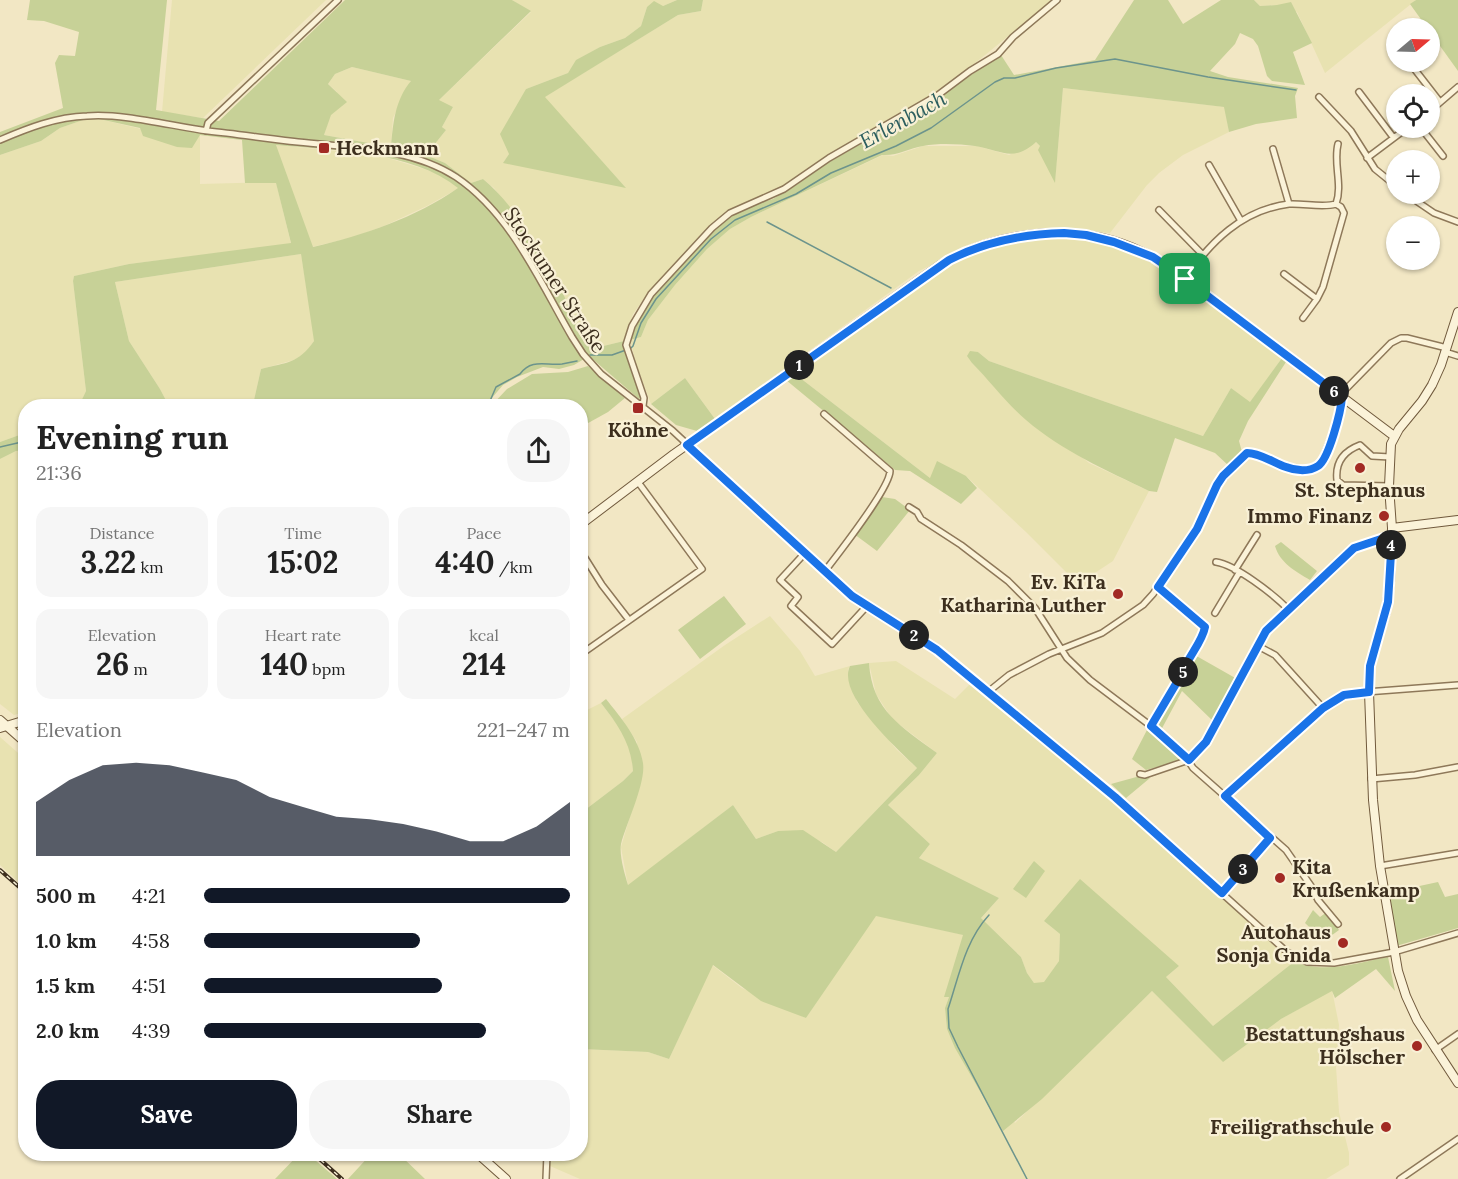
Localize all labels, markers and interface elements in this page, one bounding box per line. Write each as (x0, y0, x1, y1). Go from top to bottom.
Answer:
north arrow (1386, 18, 1440, 72)
map controls (1386, 18, 1440, 270)
button: locate (1386, 84, 1440, 138)
water label: Erlenbach (854, 85, 951, 155)
place label: Heckmann (336, 135, 439, 160)
marker: Heckmann (317, 141, 331, 155)
button: + (1386, 150, 1440, 204)
street label: Stockumer Straße (499, 202, 612, 358)
button: − (1386, 216, 1440, 270)
pin (1159, 253, 1210, 304)
icon: arrive (1168, 262, 1201, 295)
pin: 1 (784, 350, 814, 380)
text: 1 (796, 355, 802, 375)
pin: 6 (1319, 376, 1349, 406)
text: 6 (1329, 381, 1339, 401)
marker: Köhne (631, 401, 645, 415)
text: Evening run (36, 416, 228, 458)
place label: Köhne (608, 417, 669, 442)
button: share (507, 419, 570, 482)
text: 21:36 (36, 460, 82, 485)
marker: St. Stephanus (1353, 461, 1367, 475)
place label: St. Stephanus (1295, 477, 1425, 502)
place label: Immo Finanz (1247, 503, 1372, 528)
marker: Immo Finanz (1377, 509, 1391, 523)
text: Distance (89, 523, 155, 543)
text: Time (284, 523, 322, 543)
text: Pace (467, 523, 501, 543)
pin: 4 (1376, 530, 1406, 560)
text: 4 (1387, 535, 1395, 555)
text: 3.22 (81, 543, 136, 581)
text: 15:02 (268, 543, 338, 581)
text: 4:40 (435, 543, 495, 581)
text: km (136, 557, 163, 577)
text: /km (495, 557, 533, 577)
place label: Ev. KiTa Katharina Luther (940, 569, 1107, 617)
marker: Ev. KiTa Katharina Luther (1111, 587, 1125, 601)
pin: 2 (899, 620, 929, 650)
text: Elevation (88, 625, 156, 645)
text: Heart rate (265, 625, 341, 645)
text: kcal (469, 625, 499, 645)
text: 2 (910, 625, 918, 645)
text: 26 (96, 645, 129, 683)
text: 140 (260, 645, 308, 683)
text: 214 (462, 645, 506, 683)
pin: 5 (1168, 657, 1198, 687)
text: m (129, 659, 148, 679)
text: bpm (308, 659, 346, 679)
text: 5 (1179, 662, 1187, 682)
text: Elevation (36, 717, 122, 742)
text: 221–247 m (477, 717, 570, 742)
pin: 3 (1228, 854, 1258, 884)
place label: Kita Krußenkamp (1292, 854, 1420, 902)
text: 3 (1239, 859, 1247, 879)
marker: Kita Krußenkamp (1273, 871, 1287, 885)
text: 500 m (36, 883, 96, 908)
text: 4:21 (132, 883, 166, 908)
place label: Autohaus Sonja Gnida (1217, 919, 1332, 967)
text: 1.0 km (36, 928, 97, 953)
text: 4:58 (132, 928, 170, 953)
marker: Autohaus Sonja Gnida (1336, 936, 1350, 950)
text: 1.5 km (36, 973, 95, 998)
text: 4:51 (132, 973, 166, 998)
text: 2.0 km (36, 1018, 99, 1043)
text: 4:39 (132, 1018, 171, 1043)
place label: Bestattungshaus Hölscher (1245, 1021, 1405, 1069)
marker: Bestattungshaus Hölscher (1410, 1039, 1424, 1053)
button: Save (36, 1080, 297, 1149)
button: Share (309, 1080, 570, 1149)
place label: Freiligrathschule (1210, 1114, 1374, 1139)
marker: Freiligrathschule (1379, 1120, 1393, 1134)

